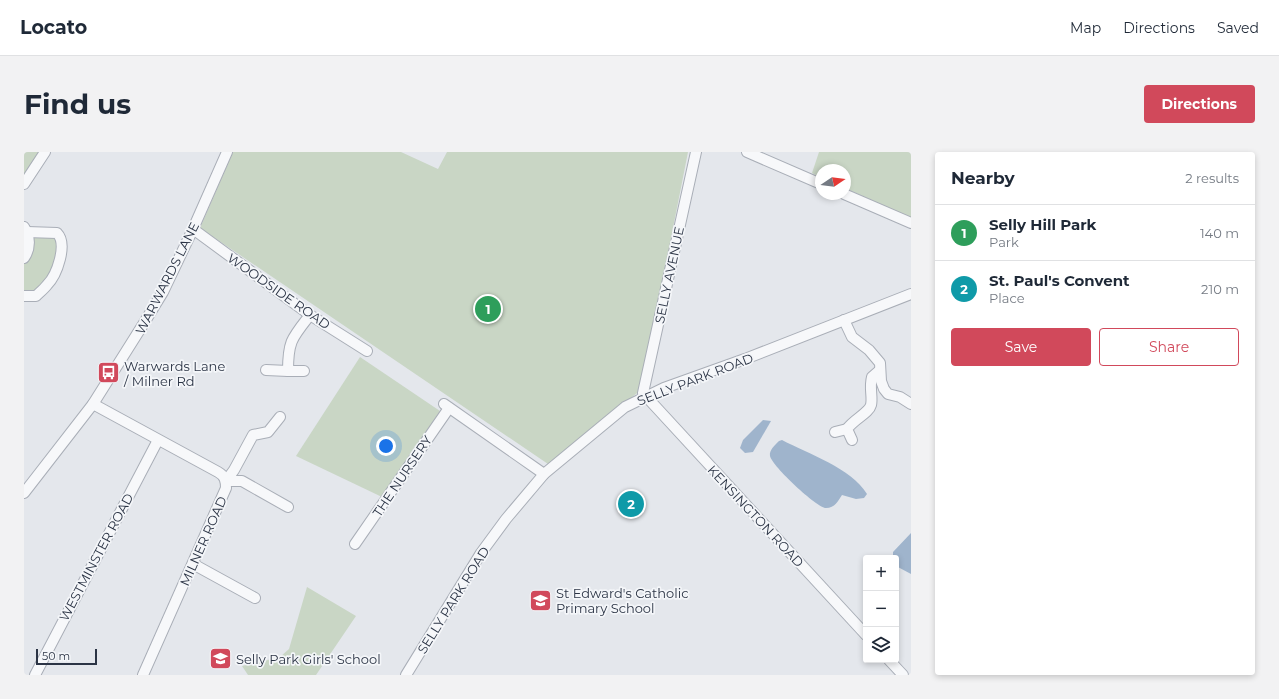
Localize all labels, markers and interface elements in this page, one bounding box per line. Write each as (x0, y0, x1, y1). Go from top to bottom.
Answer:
text: Locato (20, 16, 87, 39)
text: Map (1070, 19, 1101, 37)
text: Directions (1123, 19, 1195, 37)
text: Saved (1217, 19, 1259, 37)
button: Directions (1144, 85, 1255, 123)
text: Find us (24, 87, 131, 121)
north arrow (815, 164, 851, 200)
text: Nearby (951, 168, 1015, 188)
text: 2 results (1185, 170, 1239, 186)
text: Selly Hill Park (989, 215, 1096, 234)
street label: WARWARDS LANE (132, 219, 202, 337)
street label: SELLY AVENUE (651, 225, 687, 325)
text: 1 (961, 225, 967, 241)
text: 140 m (1200, 225, 1239, 241)
text: Park (989, 234, 1019, 250)
street label: WOODSIDE ROAD (225, 250, 334, 333)
text: St. Paul's Convent (989, 271, 1130, 290)
text: 2 (960, 281, 968, 297)
text: 210 m (1201, 281, 1239, 297)
text: Place (989, 290, 1025, 306)
pin: 1 (475, 294, 501, 324)
button: Save (951, 328, 1091, 366)
button: Share (1099, 328, 1239, 366)
street label: SELLY PARK ROAD (635, 349, 756, 409)
place label: Warwards Lane / Milner Rd (123, 358, 225, 389)
bus stop icon: Warwards Lane / Milner Rd (95, 360, 121, 386)
street label: THE NURSERY (369, 432, 435, 520)
your location (376, 436, 396, 456)
street label: KENSINGTON ROAD (705, 462, 808, 570)
pin: 2 (618, 489, 644, 519)
street label: WESTMINSTER ROAD (56, 490, 137, 624)
street label: MILNER ROAD (176, 494, 230, 588)
street label: SELLY PARK ROAD (414, 543, 493, 656)
map controls (863, 555, 899, 663)
button: + (863, 555, 899, 591)
place label: St Edward's Catholic Primary School (556, 585, 689, 616)
school or university icon: St Edward's Catholic Primary School (528, 587, 554, 613)
button: − (863, 591, 899, 627)
button: layers (863, 627, 899, 663)
school or university icon: Selly Park Girls' School (207, 646, 233, 672)
scale bar (36, 647, 97, 666)
text: 50 m (42, 649, 70, 663)
place label: Selly Park Girls' School (236, 651, 381, 667)

